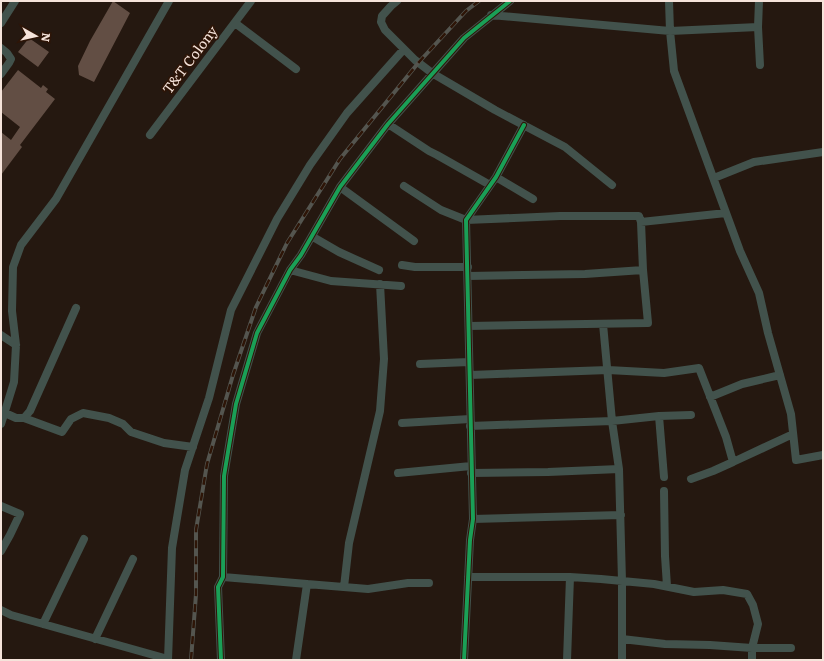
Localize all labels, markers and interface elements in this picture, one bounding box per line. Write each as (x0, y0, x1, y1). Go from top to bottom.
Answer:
north arrow (16, 16, 56, 56)
street label: T&T Colony (157, 20, 222, 98)
text: N (38, 32, 55, 43)

